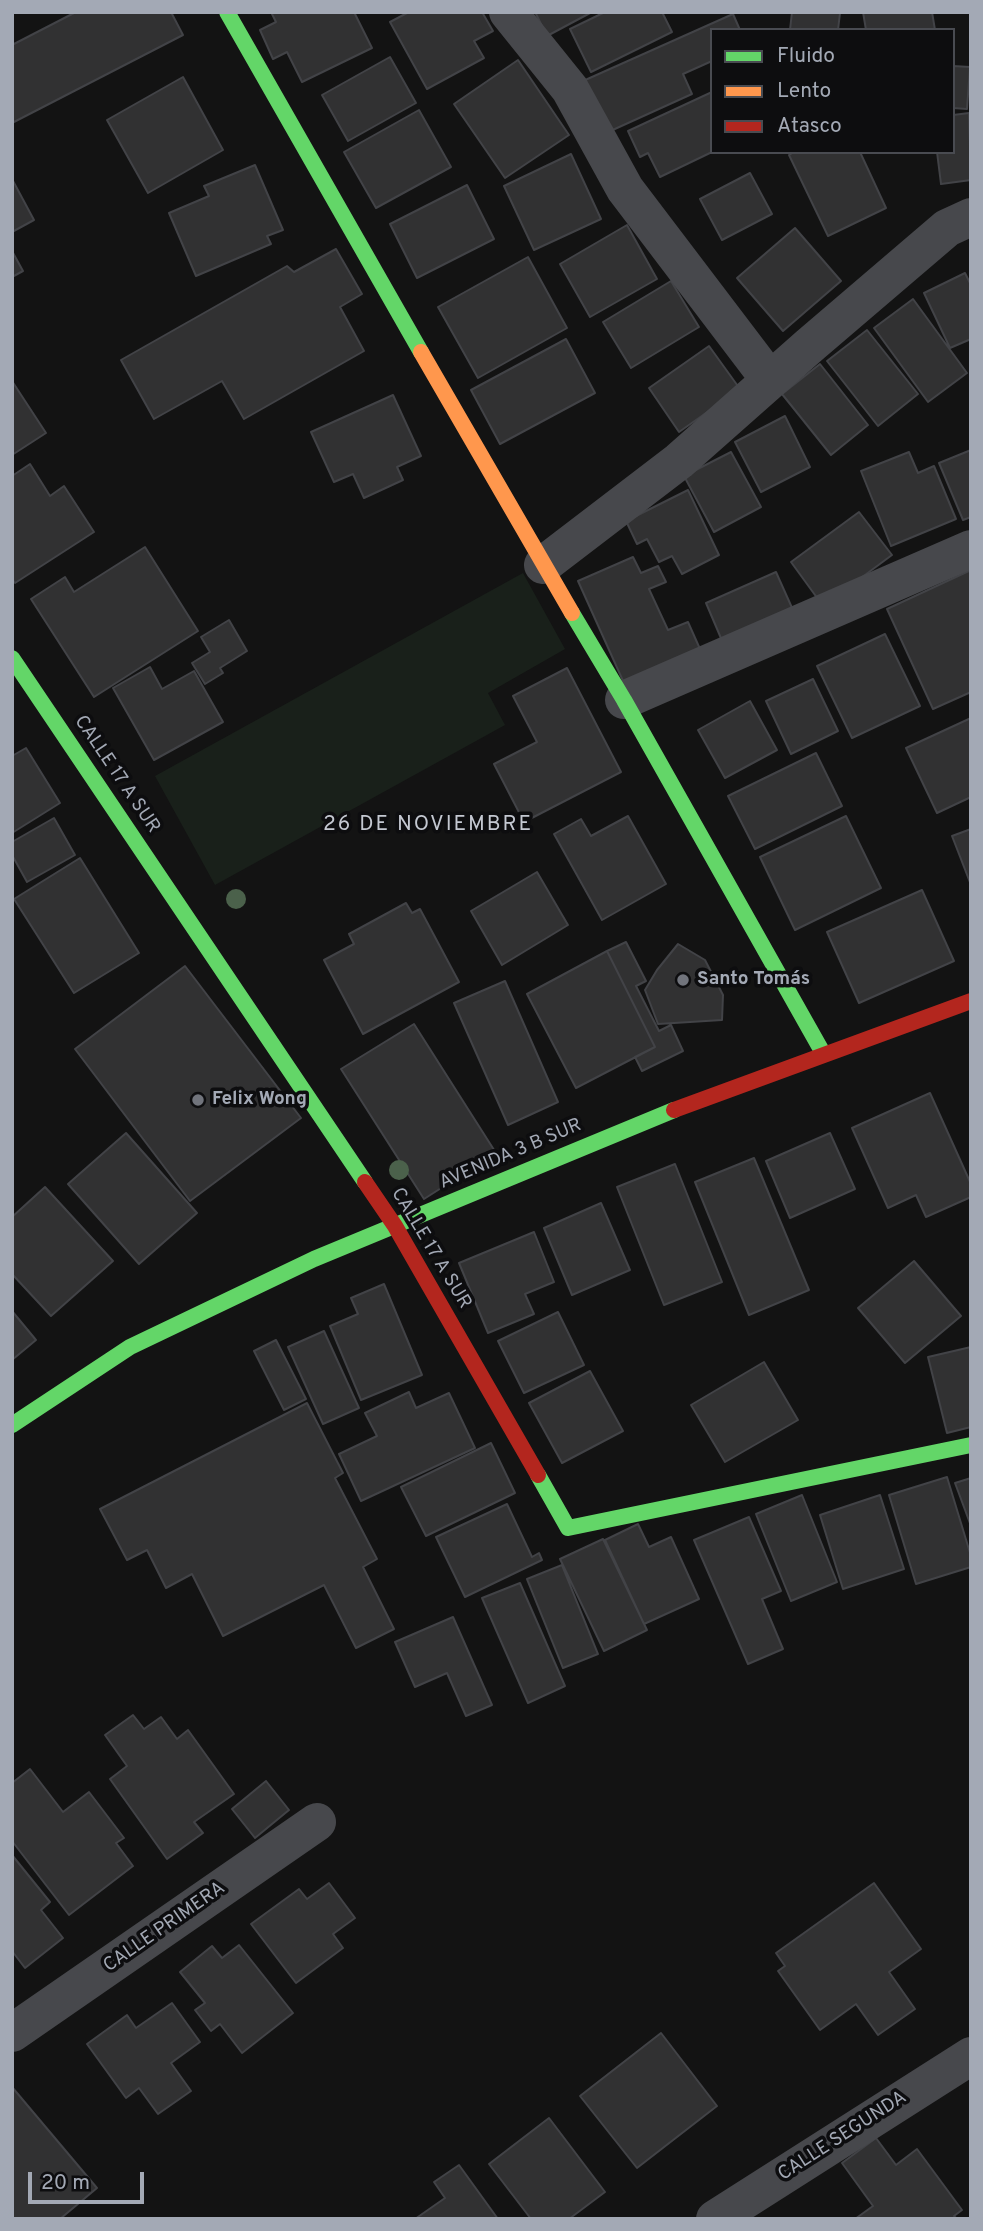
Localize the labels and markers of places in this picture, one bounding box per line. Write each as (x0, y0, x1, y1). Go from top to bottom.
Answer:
place label: Santo Tomás (697, 969, 810, 991)
marker: Santo Tomás (675, 972, 691, 988)
place label: Felix Wong (212, 1089, 307, 1111)
marker: Felix Wong (190, 1092, 206, 1108)

